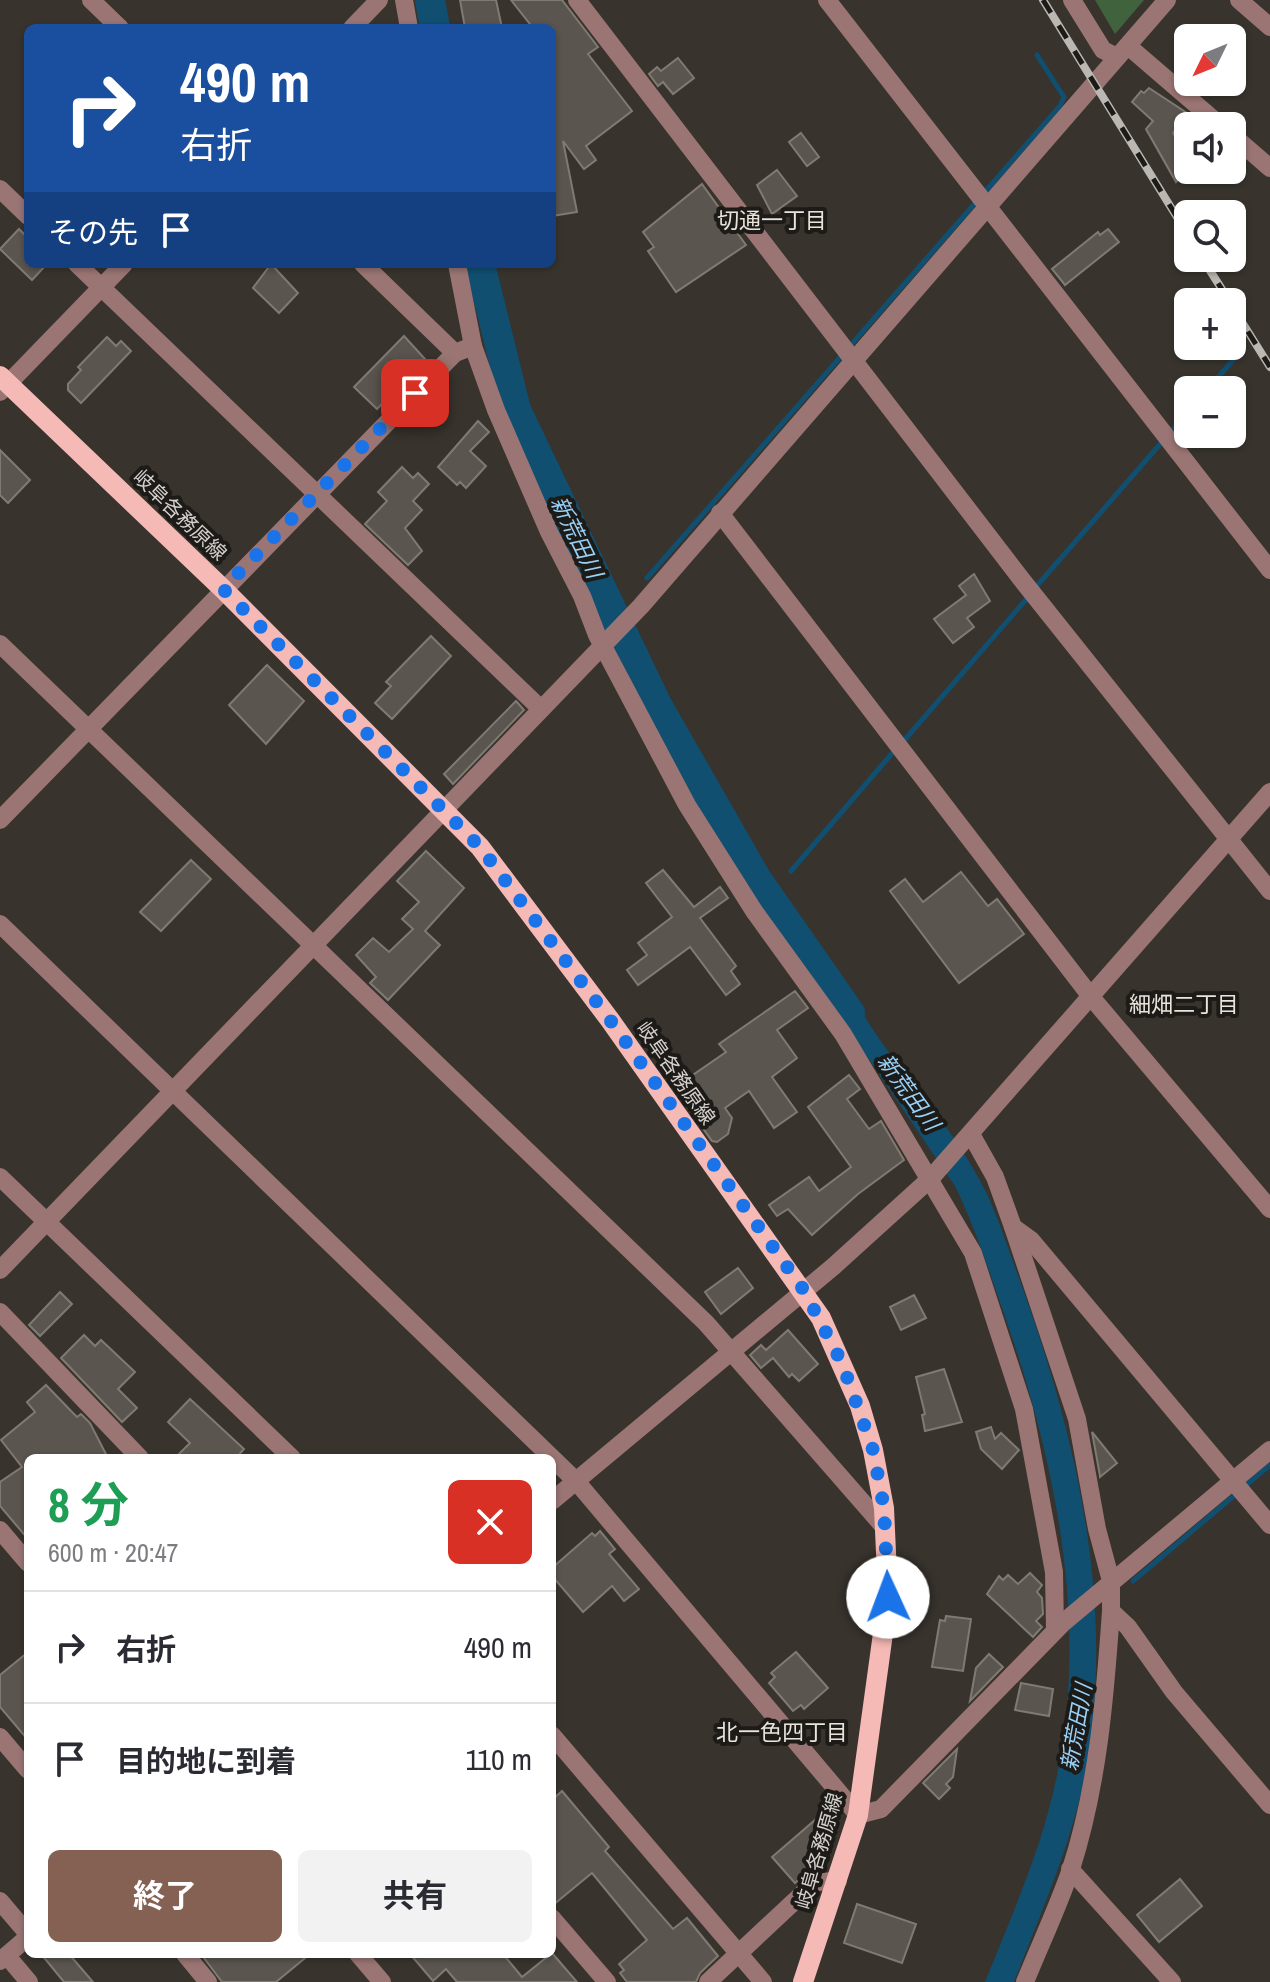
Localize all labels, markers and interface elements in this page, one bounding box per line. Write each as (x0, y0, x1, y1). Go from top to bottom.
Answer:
north arrow (1174, 24, 1246, 96)
map controls (1174, 24, 1246, 448)
text: 490 m (180, 44, 310, 119)
icon: right (48, 56, 152, 160)
button: sound (1174, 112, 1246, 184)
text: 右折 (180, 121, 252, 169)
button: search (1174, 200, 1246, 272)
district label: 切通一丁目 (717, 205, 827, 235)
icon: arrive (154, 208, 198, 252)
text: その先 (48, 212, 138, 252)
button: + (1174, 288, 1246, 360)
pin (381, 359, 449, 427)
icon: arrive (393, 371, 437, 415)
button: − (1174, 376, 1246, 448)
street label: 岐阜各務原線 (128, 463, 233, 566)
water label: 新荒田川 (544, 491, 611, 585)
district label: 細畑二丁目 (1129, 989, 1239, 1019)
street label: 岐阜各務原線 (631, 1016, 722, 1130)
water label: 新荒田川 (871, 1048, 948, 1138)
text: 8 分 (48, 1472, 129, 1537)
button: close (448, 1480, 532, 1564)
text: 600 m · 20:47 (48, 1535, 178, 1570)
position arrow (846, 1555, 930, 1639)
icon: right (48, 1625, 92, 1669)
text: 490 m (464, 1627, 532, 1667)
text: 右折 (116, 1629, 176, 1669)
water label: 新荒田川 (1054, 1679, 1099, 1773)
district label: 北一色四丁目 (716, 1717, 848, 1747)
icon: arrive (48, 1737, 92, 1781)
text: 110 m (465, 1739, 532, 1779)
text: 目的地に到着 (116, 1741, 296, 1781)
street label: 岐阜各務原線 (789, 1789, 848, 1912)
button: 終了 (48, 1850, 282, 1942)
button: 共有 (298, 1850, 532, 1942)

